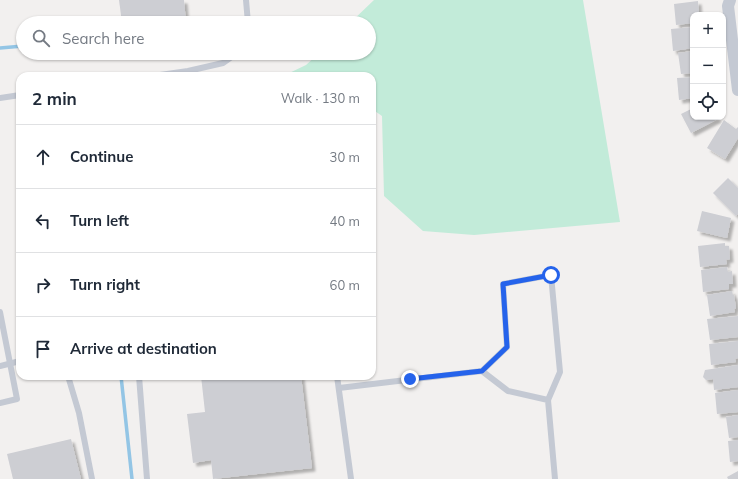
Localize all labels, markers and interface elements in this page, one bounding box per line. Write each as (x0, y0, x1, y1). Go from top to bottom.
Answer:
map controls (690, 12, 726, 120)
button: + (690, 12, 726, 48)
search box (16, 16, 376, 60)
icon: search (30, 27, 52, 49)
text: Search here (62, 29, 144, 48)
button: − (690, 48, 726, 84)
button: locate (690, 84, 726, 120)
text: 2 min (32, 88, 77, 109)
text: Walk · 130 m (281, 90, 360, 106)
icon: ahead (32, 146, 54, 168)
text: Continue (70, 147, 133, 166)
text: 30 m (330, 149, 360, 165)
icon: left (32, 210, 54, 232)
text: Turn left (70, 211, 129, 230)
text: 40 m (330, 213, 360, 229)
route start (542, 266, 560, 284)
icon: right (32, 274, 54, 296)
text: Turn right (70, 275, 140, 294)
text: 60 m (330, 277, 360, 293)
icon: arrive (32, 338, 54, 360)
text: Arrive at destination (70, 339, 217, 358)
route end (401, 370, 419, 388)

